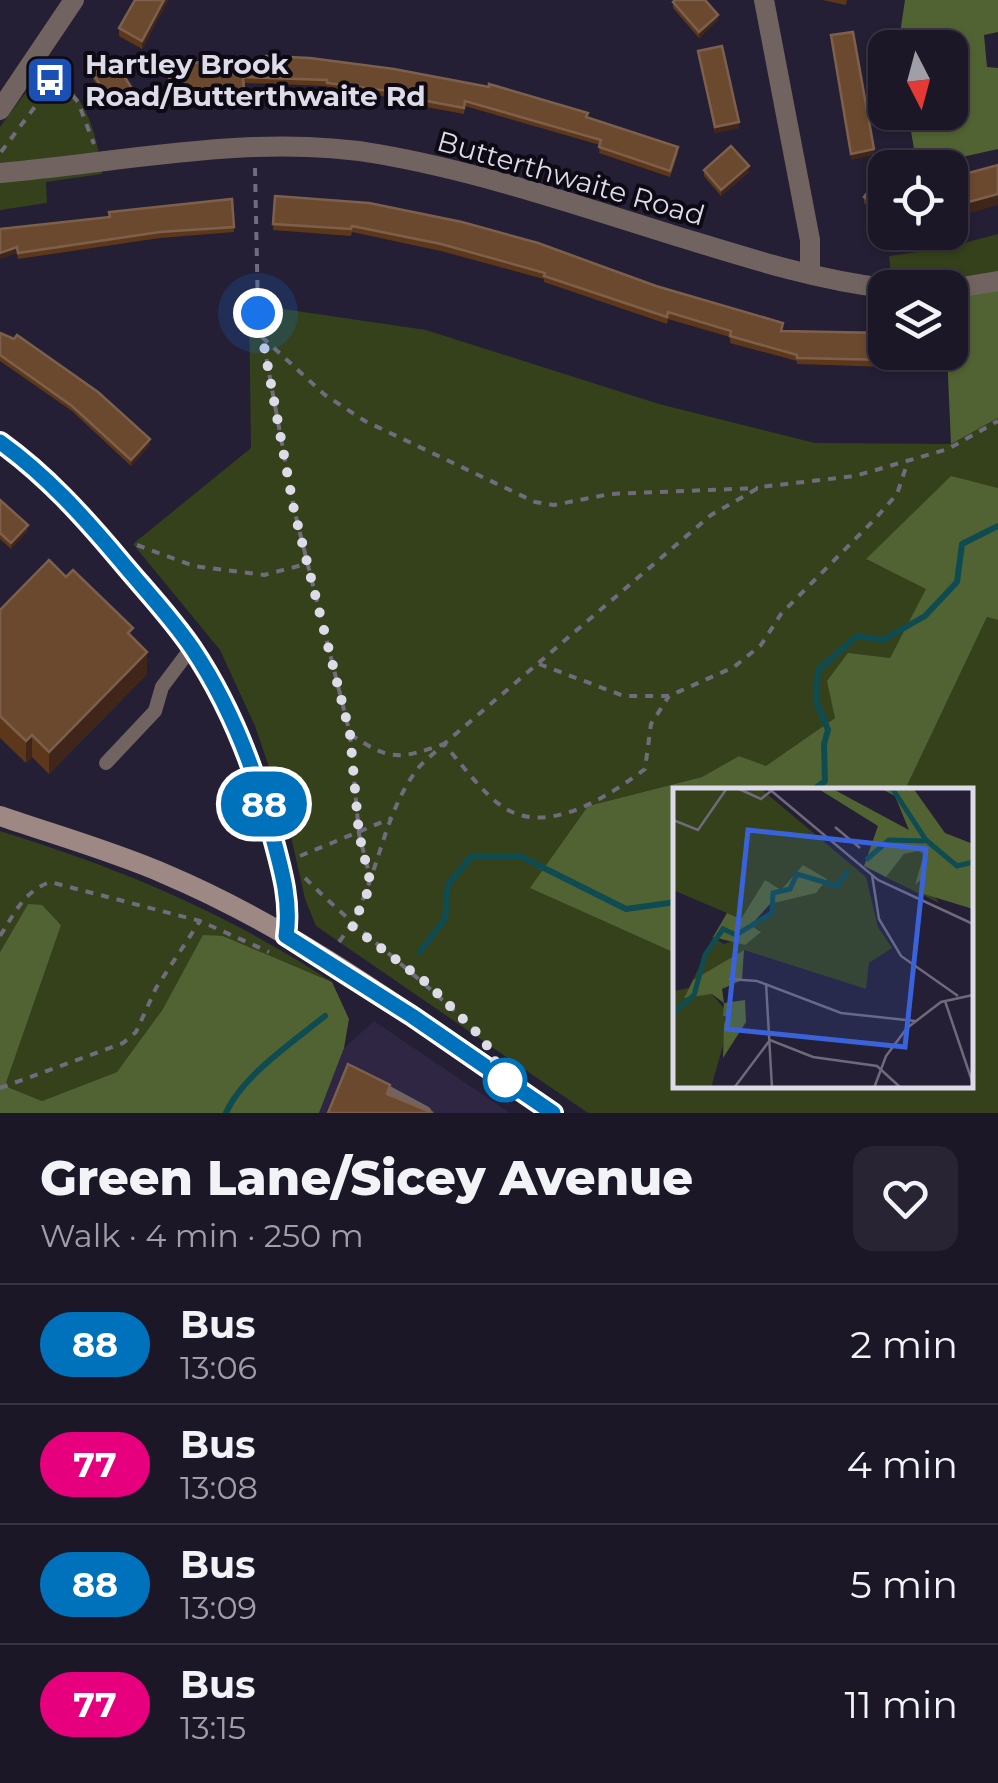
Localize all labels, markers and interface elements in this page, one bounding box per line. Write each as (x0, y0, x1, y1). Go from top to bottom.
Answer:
north arrow (868, 30, 968, 130)
map controls (868, 30, 968, 370)
place label: Hartley Brook Road/Butterthwaite Rd (85, 47, 426, 113)
bus stop icon: Hartley Brook Road/Butterthwaite Rd (24, 54, 76, 106)
street label: Butterthwaite Road (433, 124, 709, 232)
button: locate (868, 150, 968, 250)
button: layers (868, 270, 968, 370)
your location (233, 288, 283, 338)
line badge: 88 (219, 772, 309, 836)
text: 88 (241, 783, 287, 826)
inset map (673, 788, 973, 1088)
unlabelled marker (484, 1059, 526, 1101)
button: heart (853, 1146, 958, 1251)
text: Green Lane/Sicey Avenue (40, 1149, 693, 1207)
text: Walk · 4 min · 250 m (40, 1216, 364, 1255)
text: Bus (180, 1301, 255, 1348)
text: 2 min (850, 1321, 958, 1368)
text: 88 (72, 1323, 118, 1366)
text: 13:06 (180, 1348, 257, 1387)
text: Bus (180, 1421, 255, 1468)
text: 4 min (847, 1441, 958, 1488)
text: 77 (73, 1443, 117, 1486)
text: 13:08 (180, 1468, 258, 1507)
text: Bus (180, 1541, 255, 1588)
text: 5 min (850, 1561, 958, 1608)
text: 88 (72, 1563, 118, 1606)
text: 13:09 (180, 1588, 257, 1627)
text: Bus (180, 1661, 255, 1708)
text: 11 min (844, 1681, 958, 1728)
text: 77 (73, 1683, 117, 1726)
text: 13:15 (180, 1708, 246, 1747)

